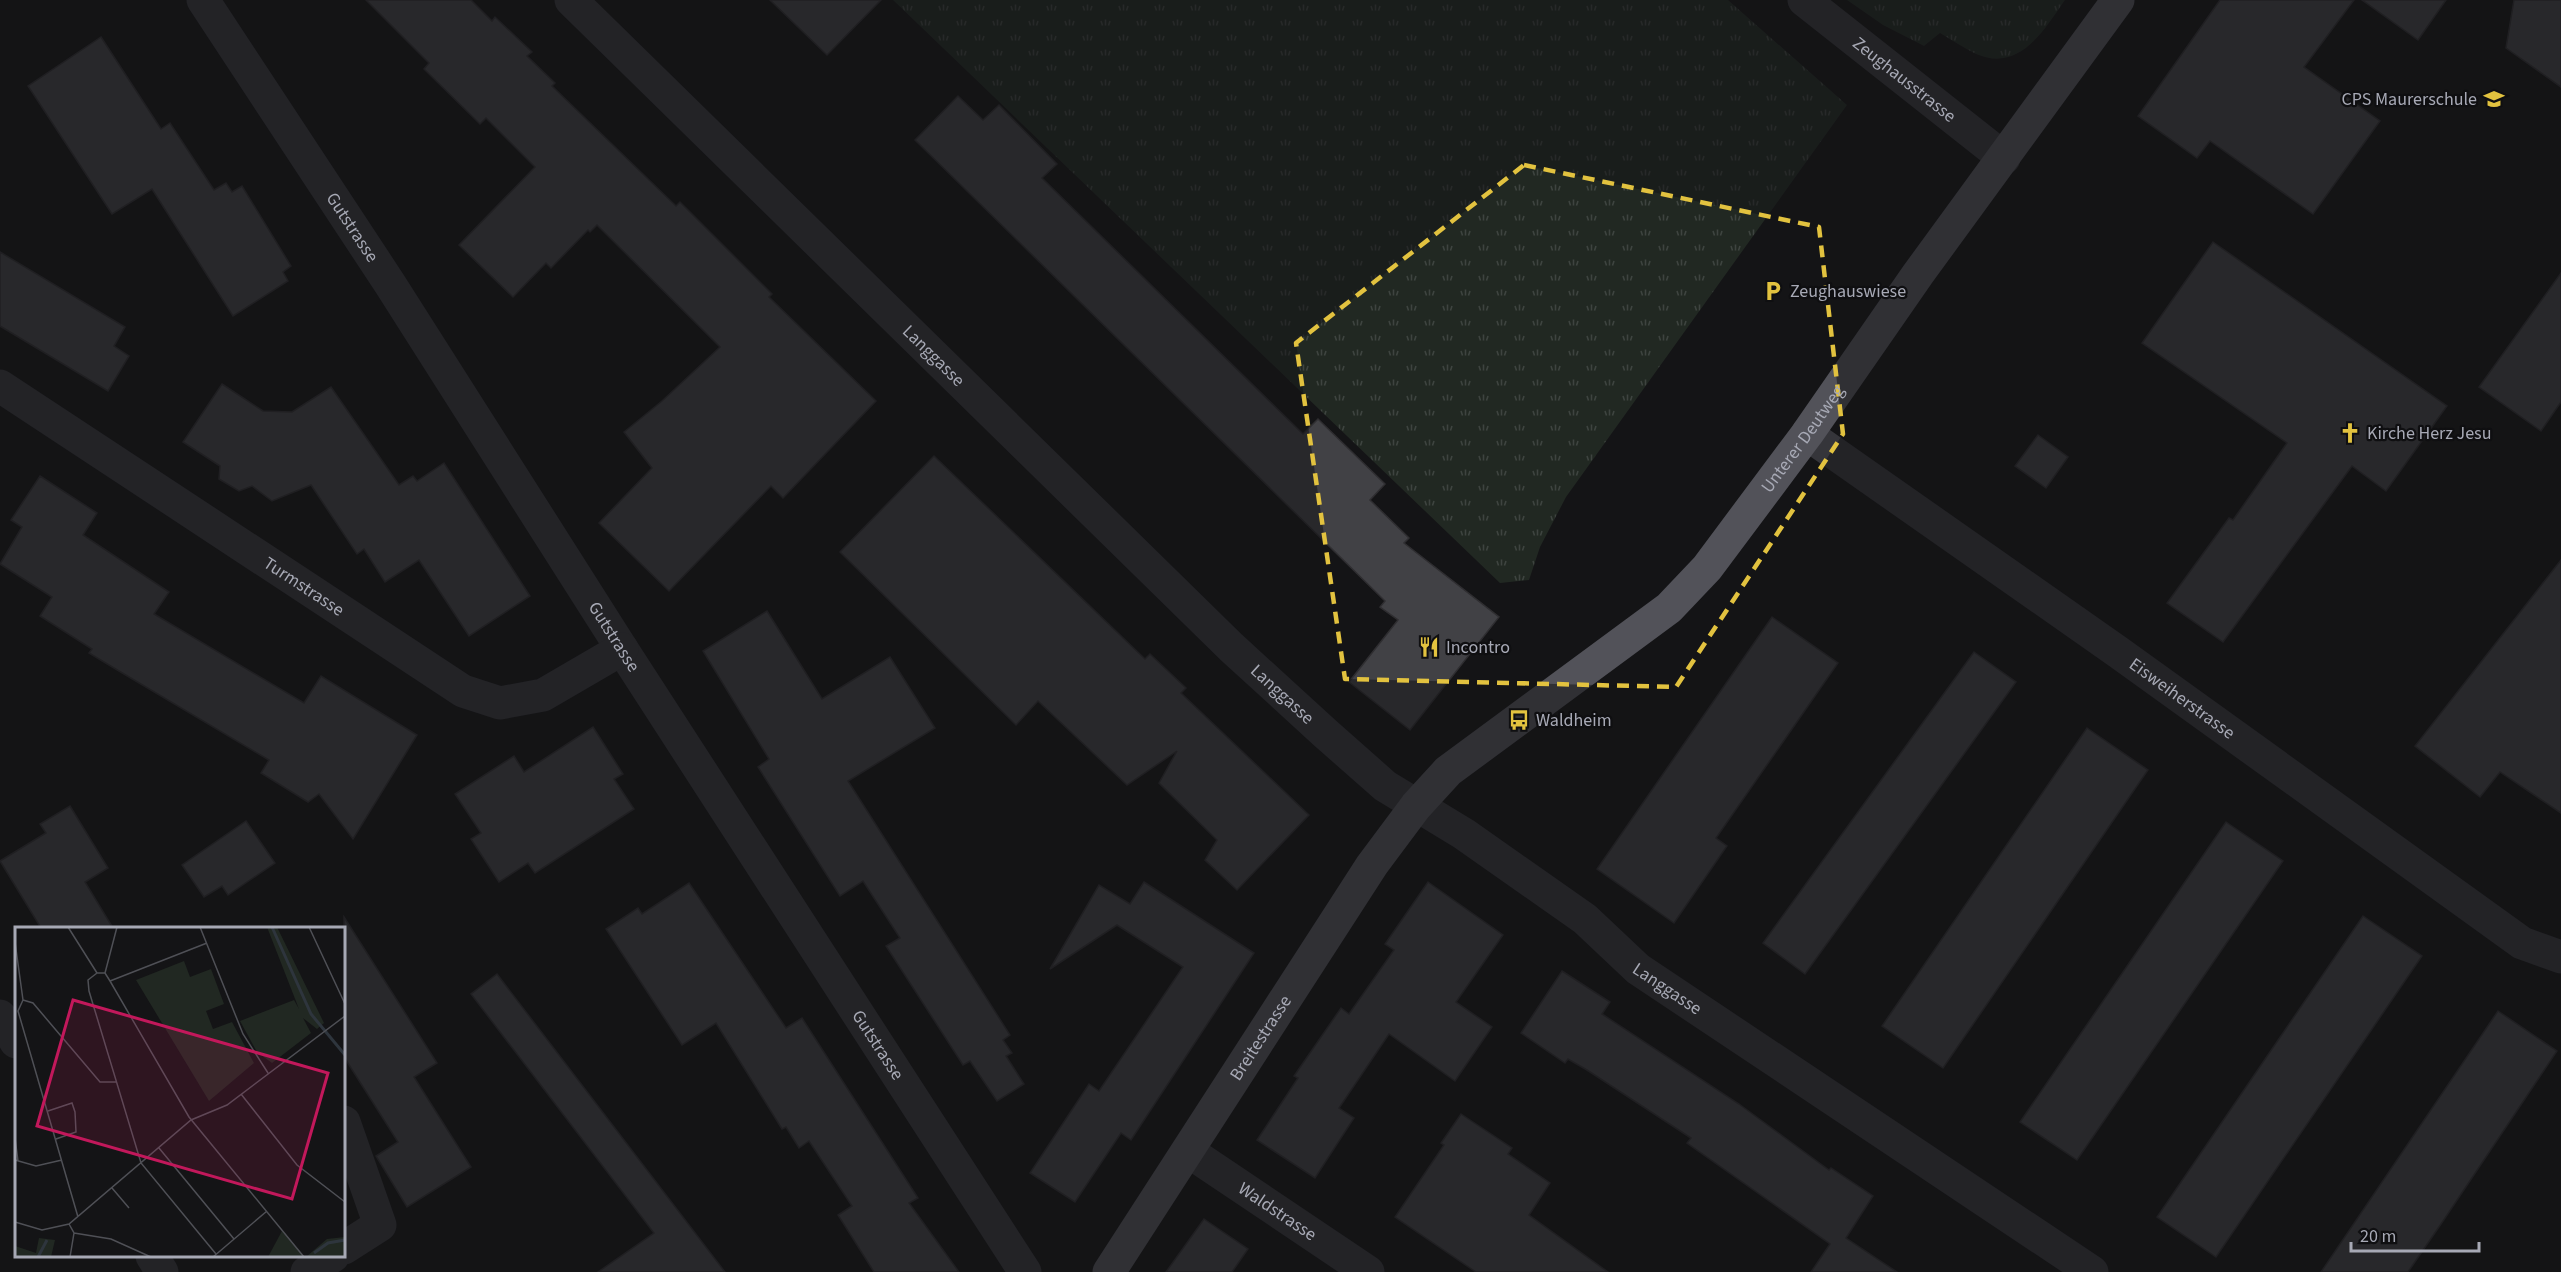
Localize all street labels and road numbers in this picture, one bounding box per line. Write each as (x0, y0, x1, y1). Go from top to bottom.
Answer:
street label: Zeughausstrasse (1847, 31, 1961, 129)
street label: Gutstrasse (320, 188, 384, 267)
street label: Langgasse (897, 320, 970, 392)
street label: Unterer Deutweg (1755, 380, 1850, 498)
street label: Turmstrasse (258, 551, 349, 622)
street label: Gutstrasse (582, 597, 646, 677)
street label: Eisweiherstrasse (2124, 652, 2240, 745)
street label: Langgasse (1245, 659, 1320, 730)
street label: Langgasse (1627, 957, 1707, 1021)
street label: Breitestrasse (1224, 990, 1298, 1085)
street label: Gutstrasse (846, 1005, 910, 1085)
street label: Waldstrasse (1233, 1176, 1322, 1247)

